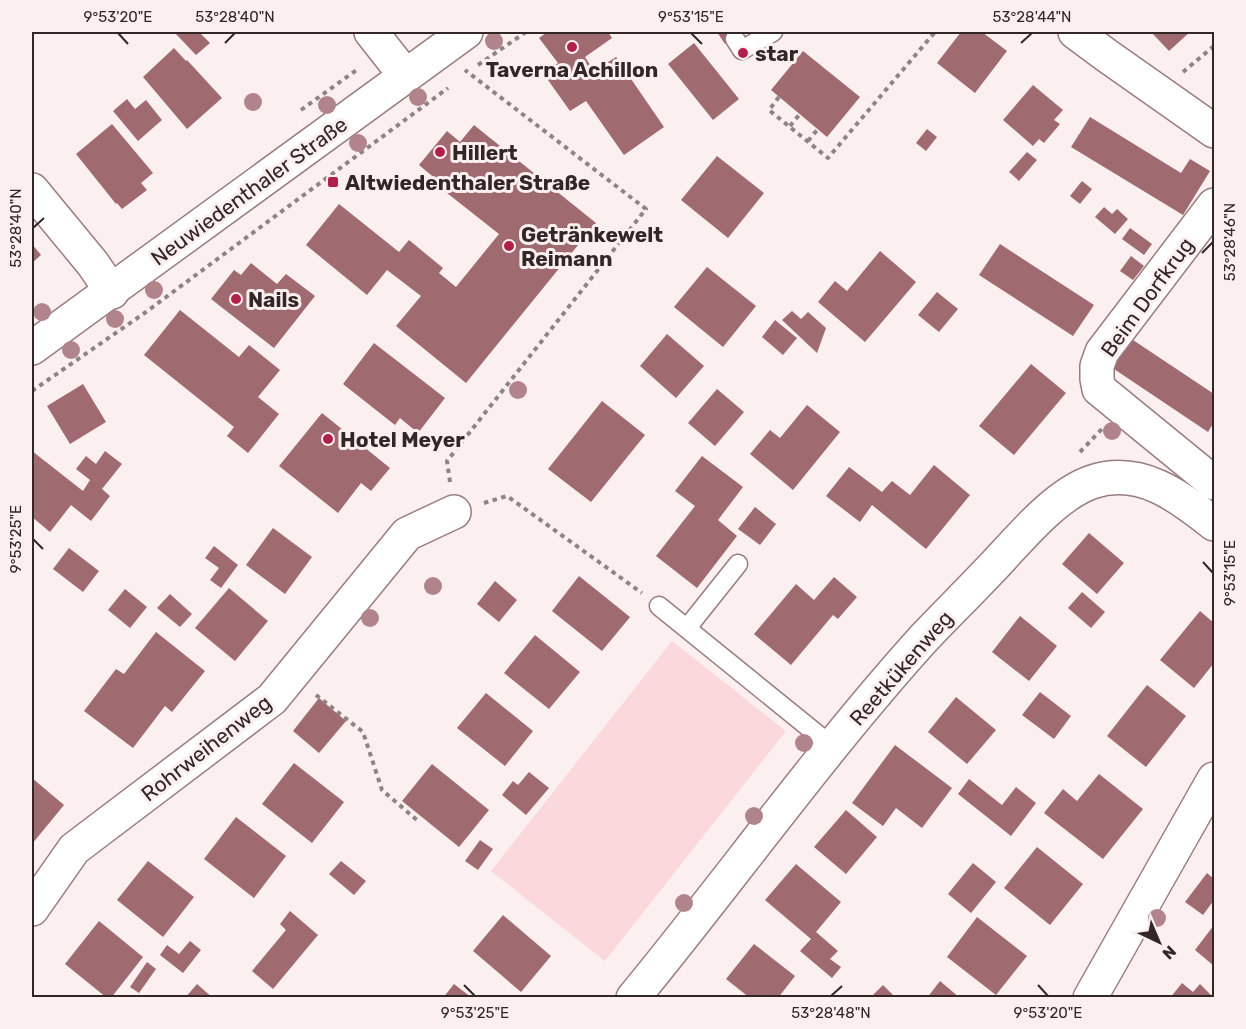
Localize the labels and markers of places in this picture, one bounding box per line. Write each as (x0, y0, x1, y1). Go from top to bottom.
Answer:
marker: Taverna Achillon (565, 40, 579, 54)
place label: star (755, 41, 799, 66)
marker: star (736, 46, 750, 60)
place label: Taverna Achillon (486, 57, 658, 82)
place label: Hillert (452, 140, 518, 165)
marker: Hillert (433, 145, 447, 159)
place label: Altwiedenthaler Straße (345, 170, 590, 195)
marker: Altwiedenthaler Straße (326, 175, 340, 189)
place label: Getränkewelt Reimann (521, 222, 663, 271)
marker: Getränkewelt Reimann (502, 239, 516, 253)
place label: Nails (248, 287, 299, 312)
marker: Nails (229, 292, 243, 306)
place label: Hotel Meyer (340, 427, 465, 452)
marker: Hotel Meyer (321, 432, 335, 446)

